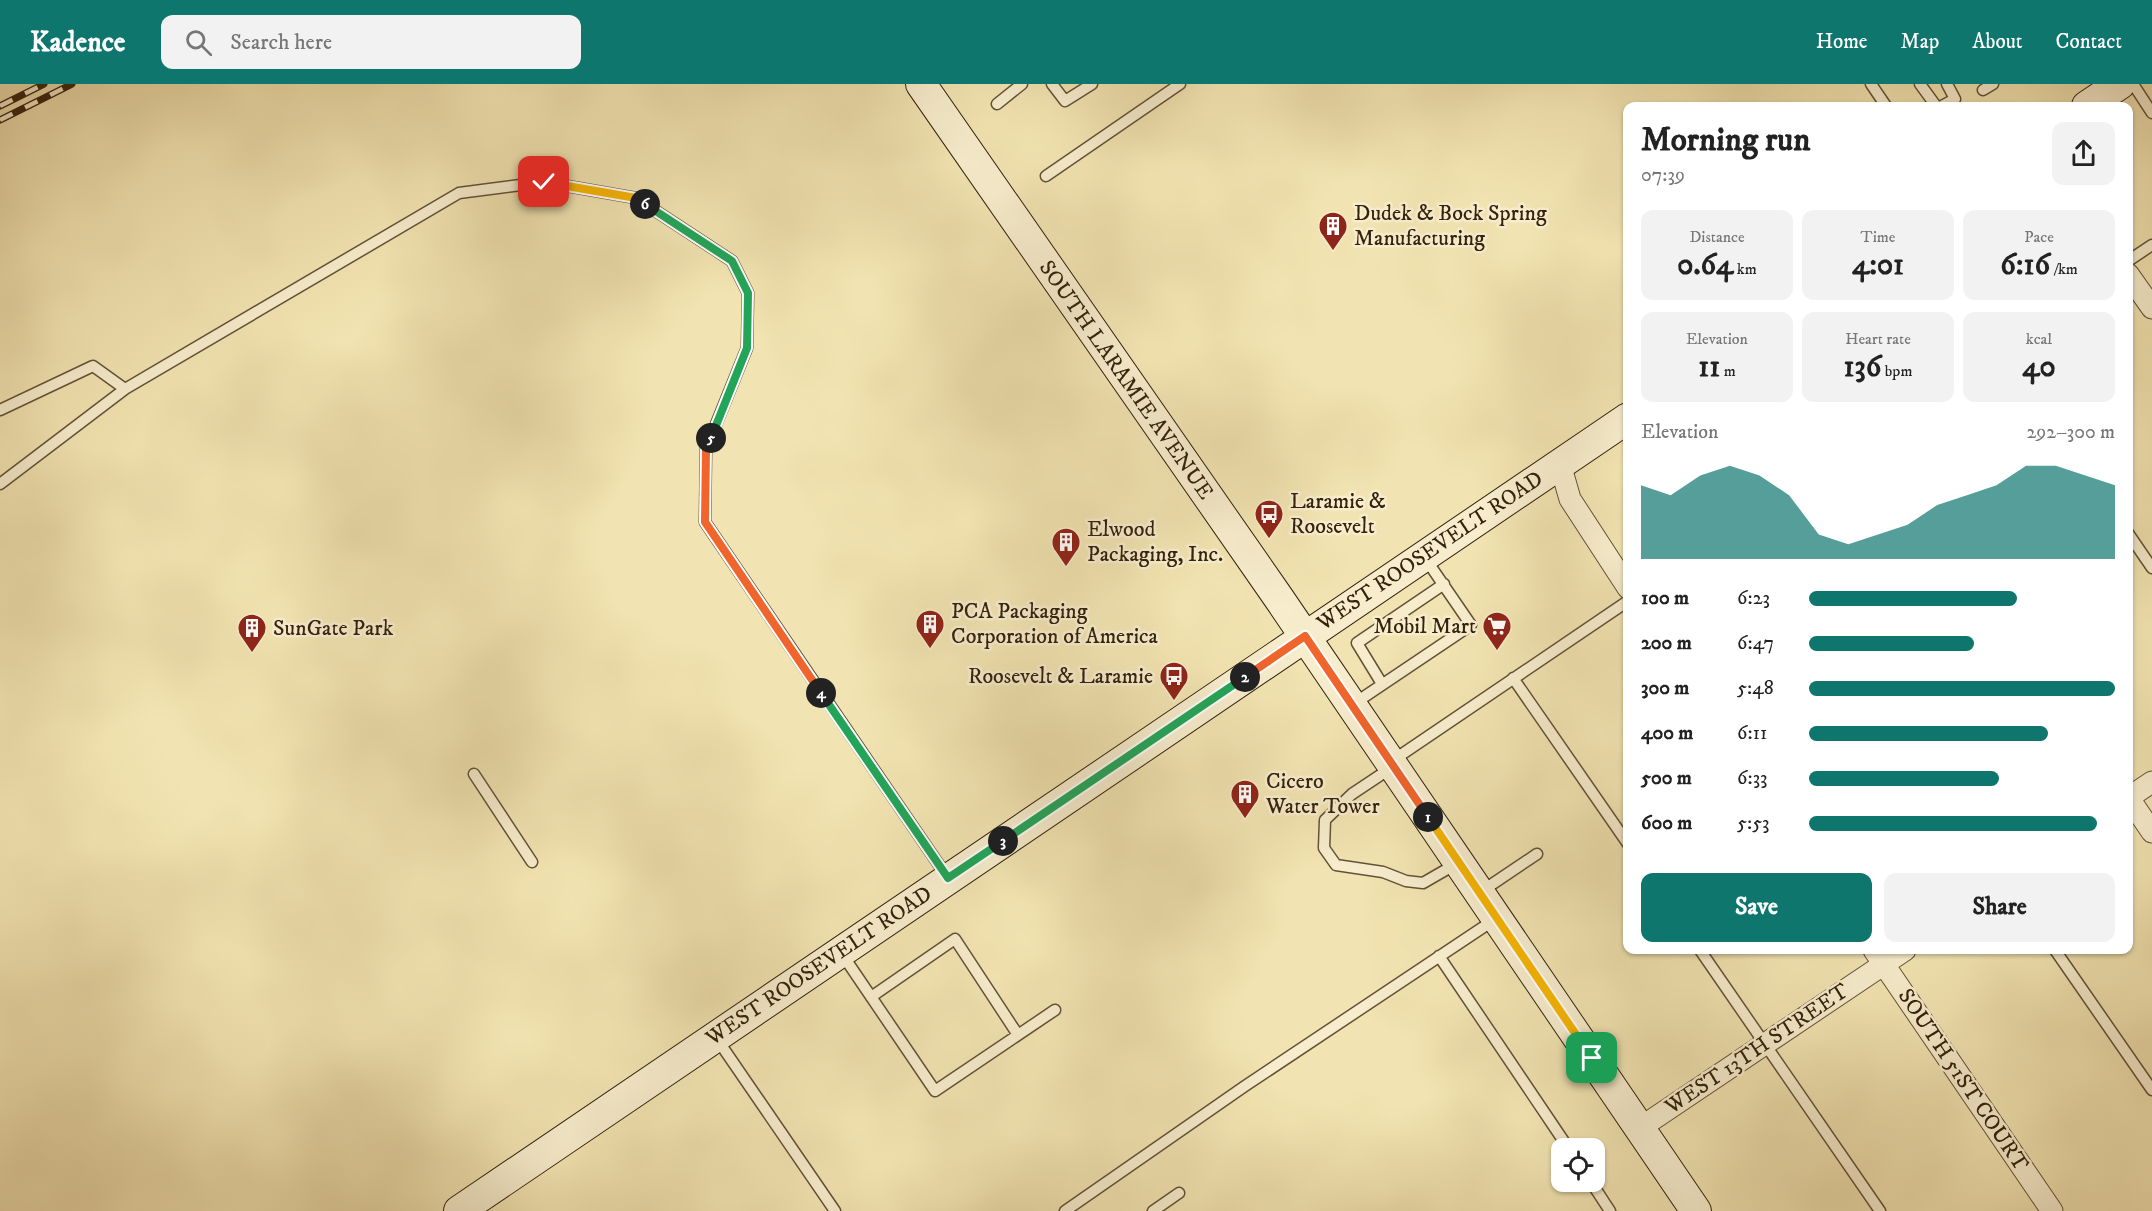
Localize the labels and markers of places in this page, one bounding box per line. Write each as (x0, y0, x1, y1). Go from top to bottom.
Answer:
pin (518, 156, 569, 207)
pin: 6 (630, 189, 660, 219)
place label: Dudek & Bock Spring Manufacturing (1354, 200, 1547, 252)
building icon: Dudek & Bock Spring Manufacturing (1317, 210, 1349, 252)
pin: 5 (696, 423, 726, 453)
place label: Laramie & Roosevelt (1290, 488, 1386, 540)
bus stop icon: Laramie & Roosevelt (1253, 498, 1285, 540)
place label: Elwood Packaging, Inc. (1087, 516, 1223, 568)
building icon: Elwood Packaging, Inc. (1050, 526, 1082, 568)
place label: PCA Packaging Corporation of America (951, 598, 1159, 650)
building icon: PCA Packaging Corporation of America (914, 608, 946, 650)
supermarket icon: Mobil Mart (1481, 610, 1513, 652)
building icon: SunGate Park (236, 612, 268, 654)
place label: Mobil Mart (1374, 613, 1476, 640)
place label: SunGate Park (273, 615, 393, 642)
bus stop icon: Roosevelt & Laramie (1158, 660, 1190, 702)
pin: 2 (1230, 662, 1260, 692)
place label: Roosevelt & Laramie (968, 663, 1153, 690)
pin: 4 (806, 678, 836, 708)
place label: Cicero Water Tower (1265, 768, 1380, 820)
building icon: Cicero Water Tower (1229, 778, 1261, 820)
pin: 1 (1413, 802, 1443, 832)
pin: 3 (988, 826, 1018, 856)
pin (1566, 1032, 1617, 1083)

